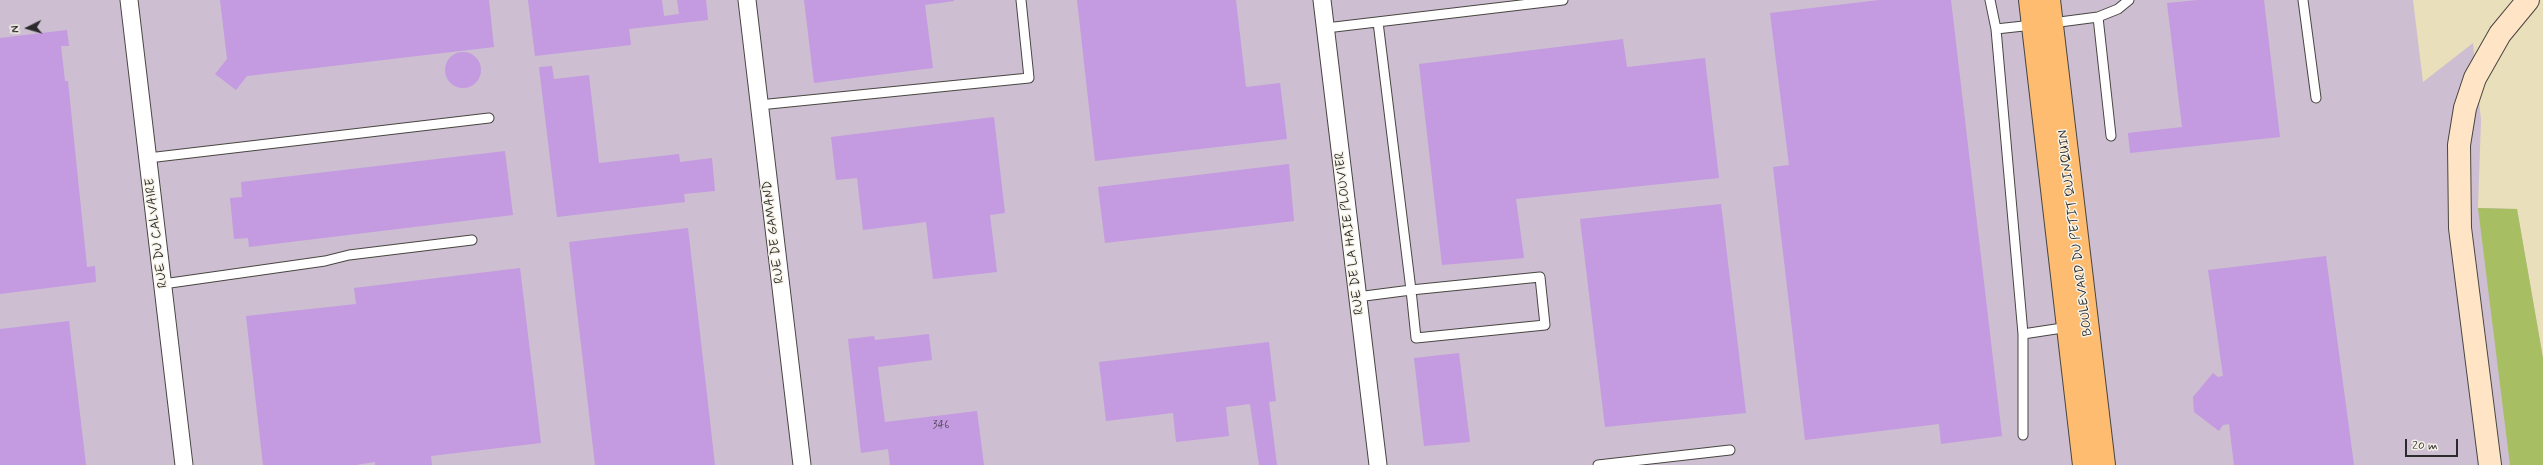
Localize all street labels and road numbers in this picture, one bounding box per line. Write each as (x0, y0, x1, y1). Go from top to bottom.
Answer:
street label: BOULEVARD DU PETIT QUINQUIN (2056, 129, 2096, 337)
street label: RUE DE LA HAIE PLOUVIER (1332, 151, 1368, 315)
street label: RUE DU CALVAIRE (143, 177, 171, 289)
street label: RUE DE GAMAND (760, 180, 788, 284)

